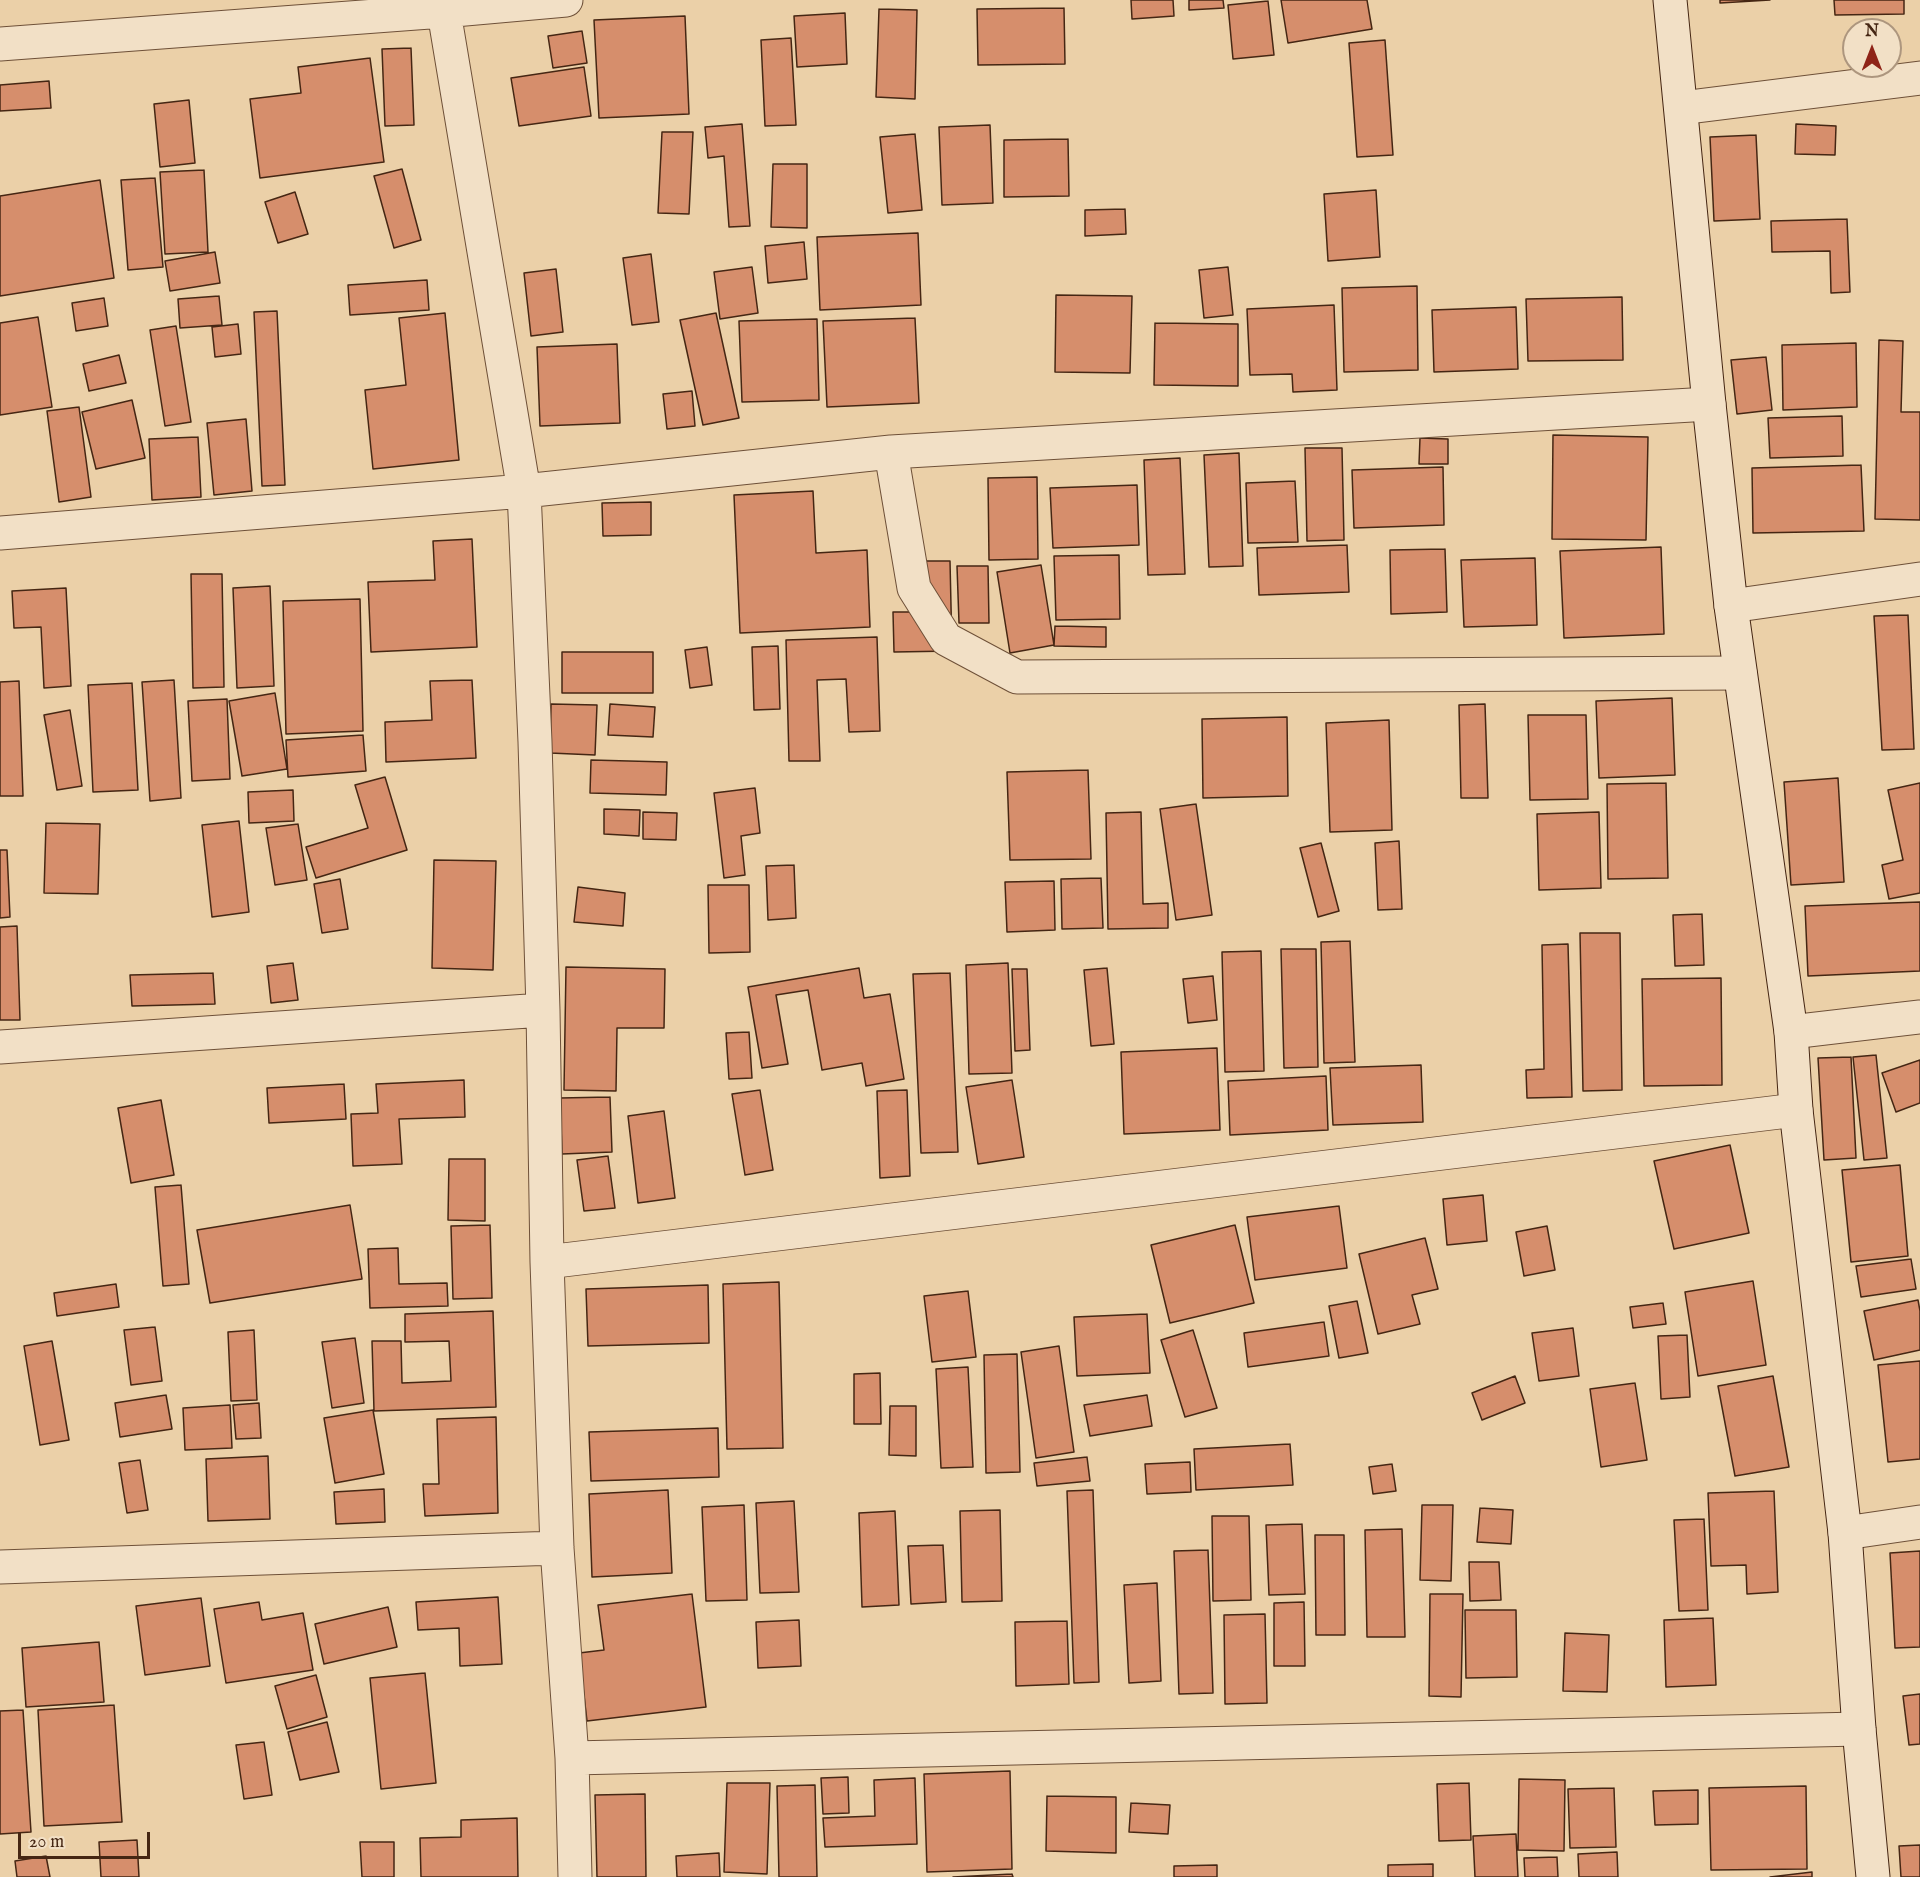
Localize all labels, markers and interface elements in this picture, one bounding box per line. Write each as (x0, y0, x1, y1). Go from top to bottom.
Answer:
north arrow (1842, 18, 1902, 78)
text: N (1865, 22, 1879, 42)
scale bar (21, 1820, 153, 1858)
text: 20 m (29, 1831, 64, 1854)

